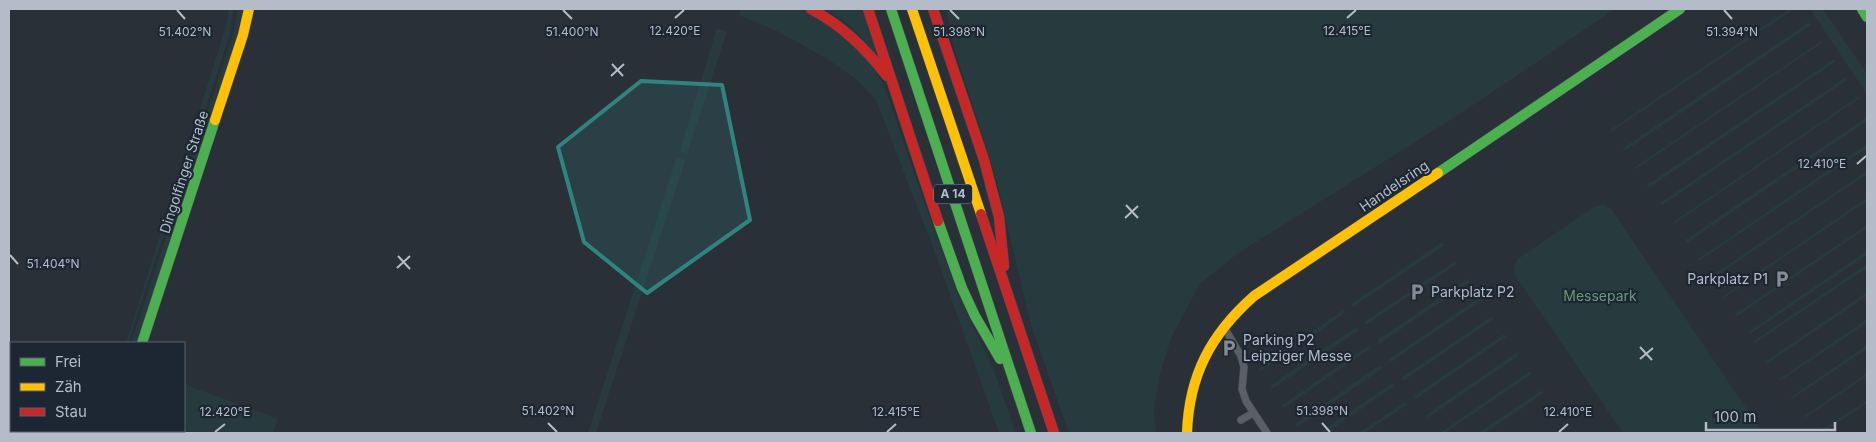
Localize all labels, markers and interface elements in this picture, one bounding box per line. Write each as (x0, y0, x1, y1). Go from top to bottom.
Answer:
text: 12.420°E (650, 23, 700, 38)
text: 12.415°E (1323, 23, 1371, 38)
text: 51.402°N (159, 24, 211, 39)
text: 51.400°N (545, 24, 599, 39)
text: 51.398°N (933, 24, 985, 39)
text: 51.394°N (1706, 24, 1758, 39)
street label: Dingolfinger Straße (156, 108, 211, 236)
street label: Handelsring (1356, 156, 1432, 215)
text: 12.410°E (1798, 156, 1846, 171)
road number: A 14 (934, 184, 972, 203)
text: 51.404°N (27, 256, 79, 271)
parking icon: Parkplatz P1 (1772, 269, 1792, 289)
place label: Parkplatz P1 (1687, 270, 1768, 287)
parking icon: Parkplatz P2 (1407, 282, 1427, 302)
place label: Parkplatz P2 (1431, 283, 1515, 300)
park label: Messepark (1563, 287, 1637, 304)
place label: Parking P2 Leipziger Messe (1243, 331, 1352, 364)
parking icon: Parking P2 Leipziger Messe (1219, 338, 1239, 358)
legend (10, 342, 185, 432)
text: Frei (55, 352, 81, 371)
text: Zäh (55, 377, 82, 396)
scale bar (1706, 400, 1835, 432)
text: Stau (55, 402, 87, 421)
text: 51.402°N (522, 403, 574, 418)
text: 51.398°N (1296, 403, 1348, 418)
text: 12.420°E (200, 404, 250, 419)
text: 12.415°E (872, 404, 920, 419)
text: 12.410°E (1544, 404, 1592, 419)
text: 100 m (1714, 407, 1756, 426)

